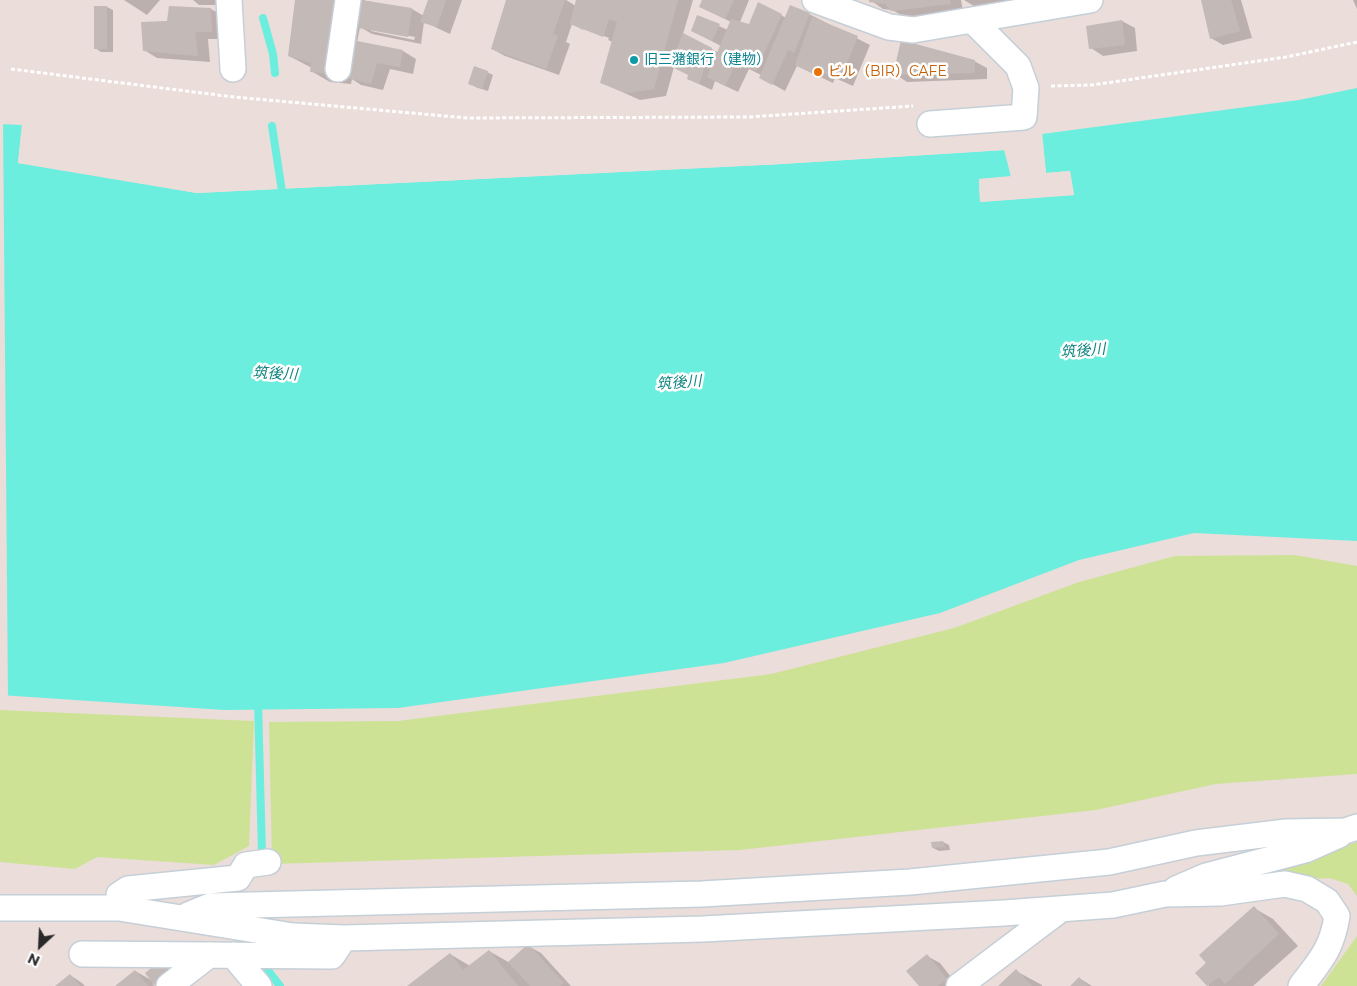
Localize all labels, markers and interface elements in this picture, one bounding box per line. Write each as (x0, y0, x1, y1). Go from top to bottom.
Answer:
place label: 旧三潴銀行（建物） (644, 52, 770, 68)
marker: 旧三潴銀行（建物） (628, 54, 640, 66)
place label: ビル（BIR）CAFE (828, 64, 947, 80)
marker: ビル（BIR）CAFE (812, 66, 824, 78)
water label: 筑後川 (1060, 340, 1106, 362)
water label: 筑後川 (252, 364, 298, 384)
water label: 筑後川 (656, 372, 702, 394)
north arrow (15, 921, 65, 971)
text: N (25, 949, 43, 970)

